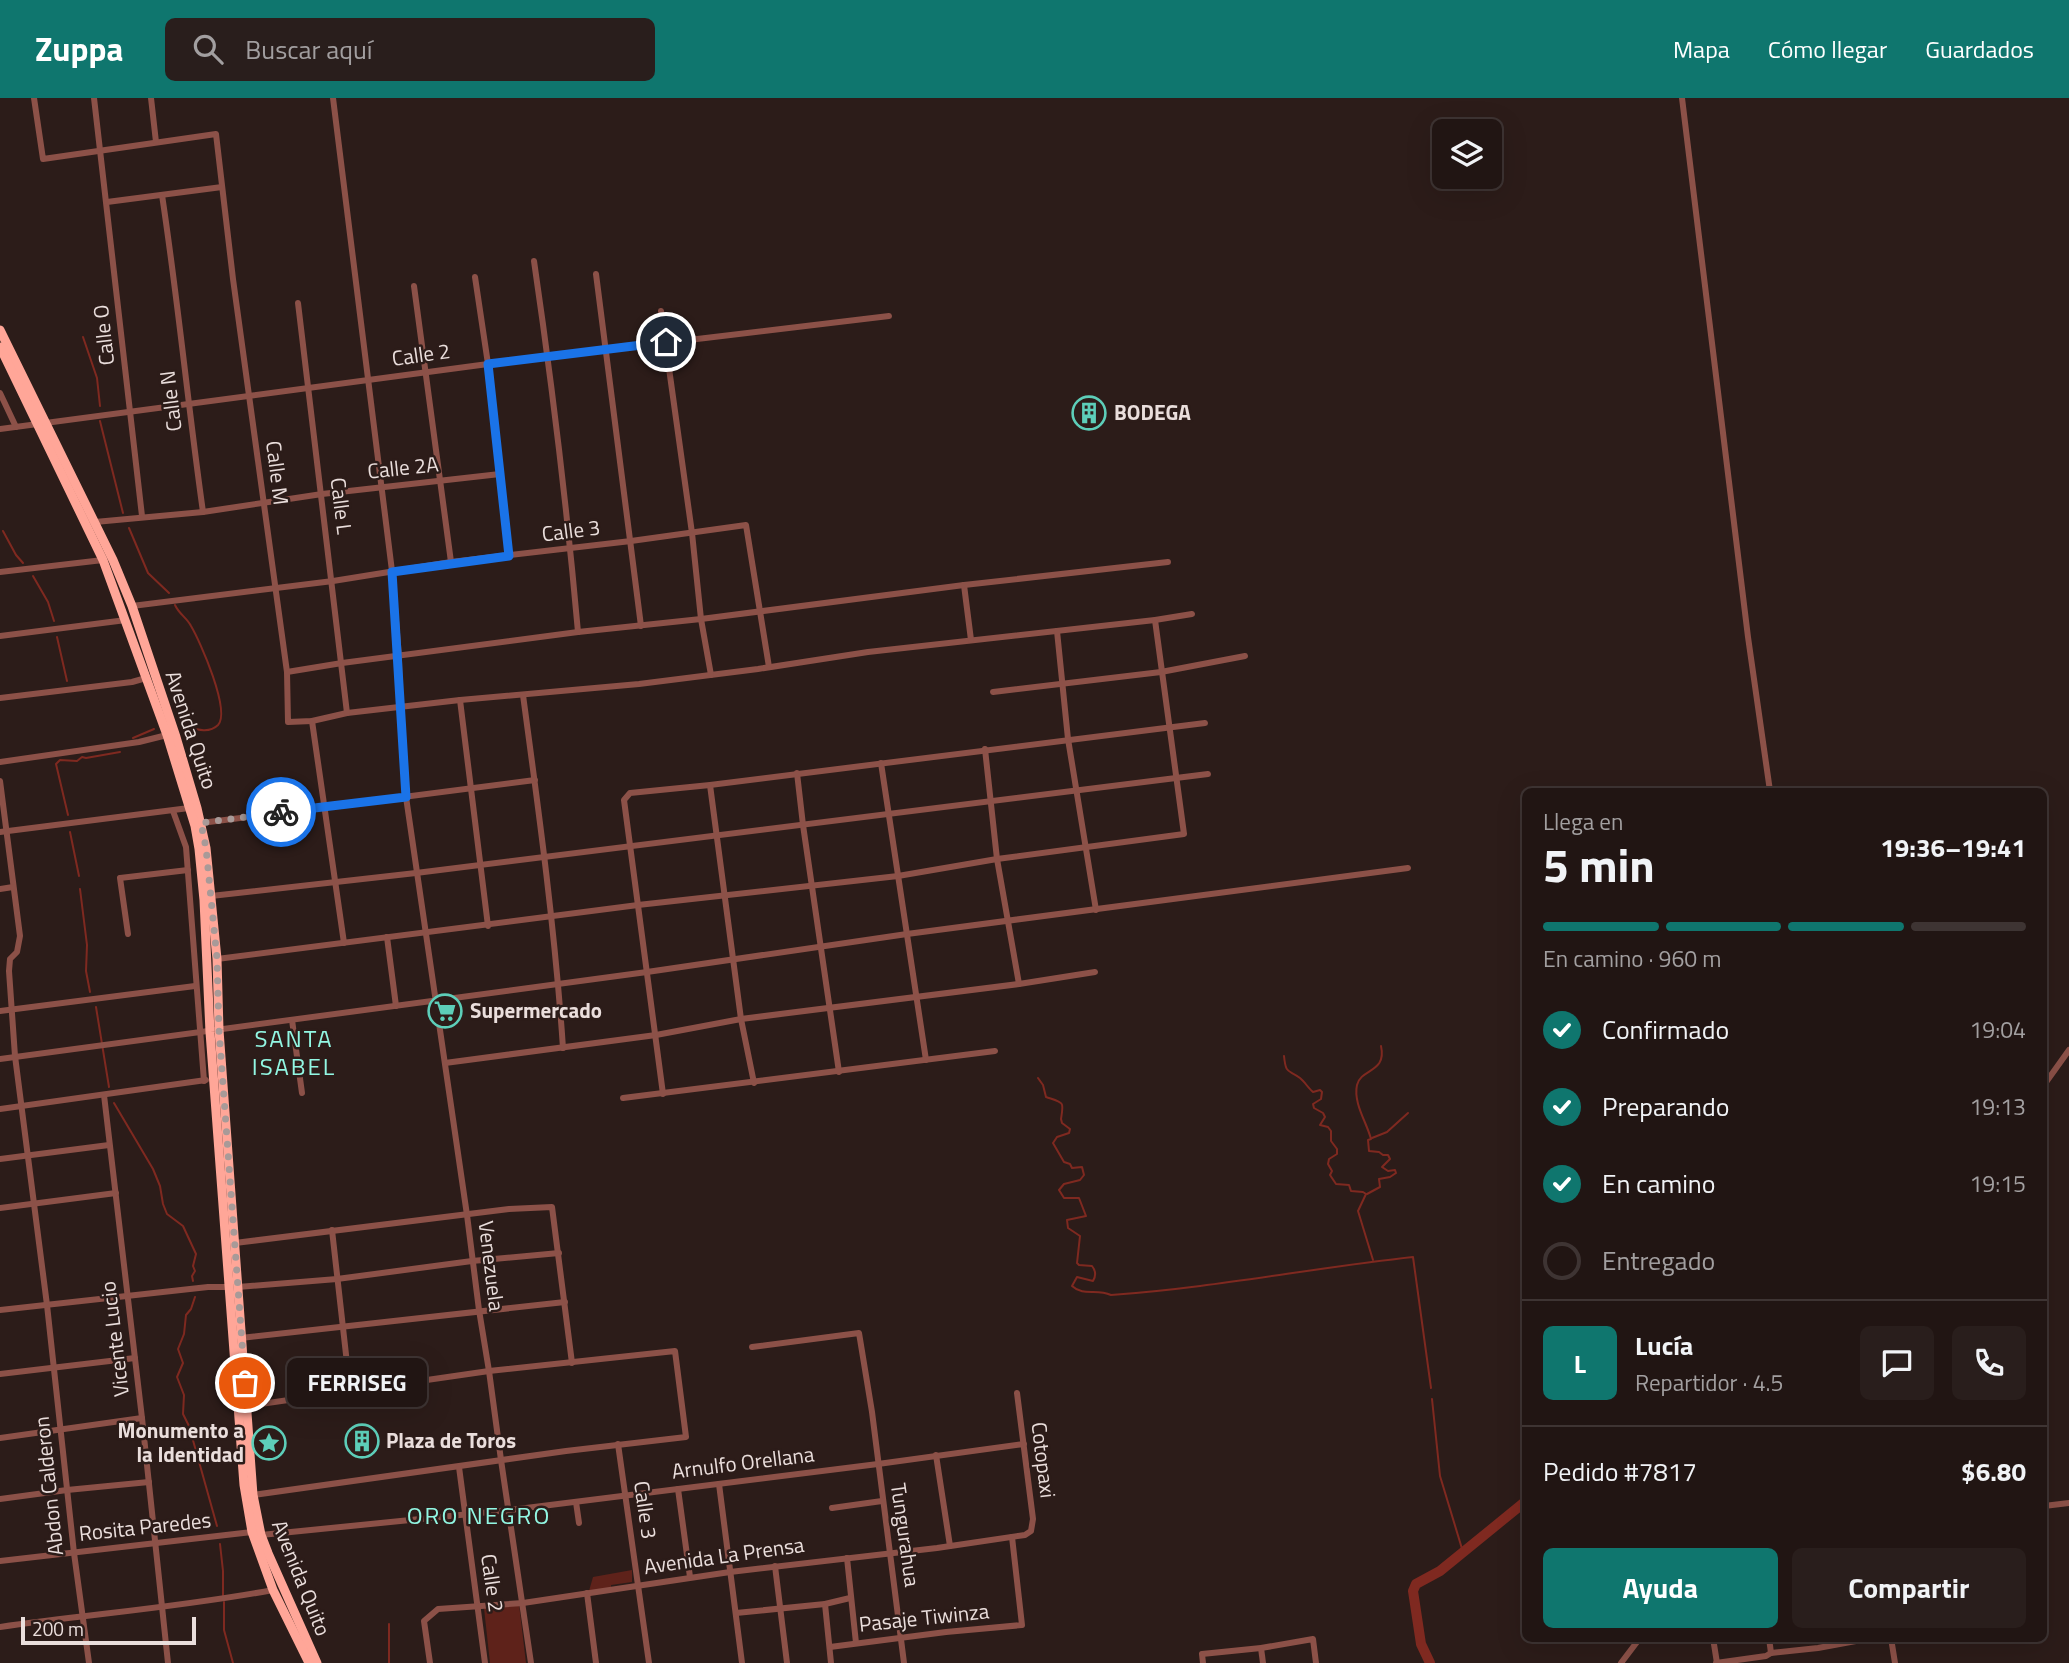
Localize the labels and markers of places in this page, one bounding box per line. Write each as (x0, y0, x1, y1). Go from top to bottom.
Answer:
pin (636, 312, 696, 372)
building icon: BODEGA (1070, 394, 1108, 432)
place label: BODEGA (1114, 396, 1191, 428)
supermarket icon: Supermercado (426, 992, 464, 1030)
place label: Supermercado (470, 994, 602, 1026)
pin (215, 1353, 275, 1413)
callout: FERRISEG (287, 1358, 427, 1408)
place label: Monumento a la Identidad (118, 1414, 244, 1470)
building icon: Plaza de Toros (343, 1422, 381, 1460)
place icon: Monumento a la Identidad (250, 1424, 288, 1462)
place label: Plaza de Toros (386, 1424, 516, 1456)

